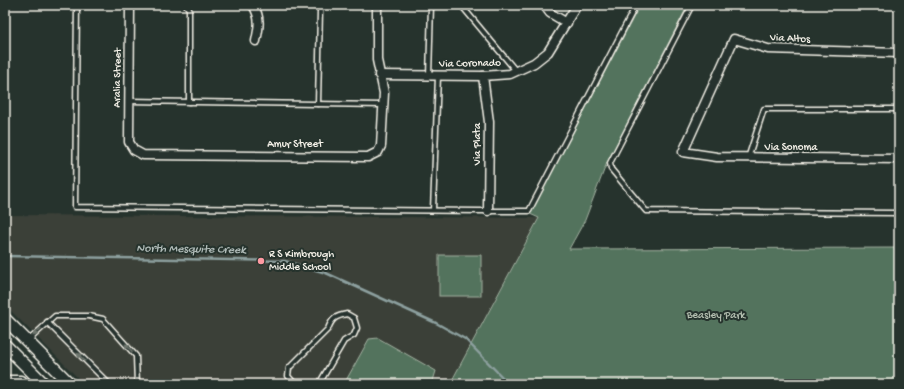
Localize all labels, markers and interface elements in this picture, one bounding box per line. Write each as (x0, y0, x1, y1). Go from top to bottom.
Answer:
street label: Via Altos (769, 32, 811, 46)
street label: Aralia Street (111, 47, 125, 108)
street label: Via Coronado (438, 57, 501, 71)
street label: Via Plata (472, 122, 484, 166)
street label: Amur Street (267, 139, 324, 151)
street label: Via Sonoma (764, 142, 818, 154)
water label: North Mesquite Creek (136, 242, 247, 258)
place label: R S Kimbrough Middle School (269, 249, 334, 274)
marker: R S Kimbrough Middle School (256, 256, 266, 266)
park label: Beasley Park (686, 310, 746, 322)
one-way arrow (32, 327, 42, 337)
one-way arrow (125, 342, 134, 353)
one-way arrow (76, 352, 86, 362)

